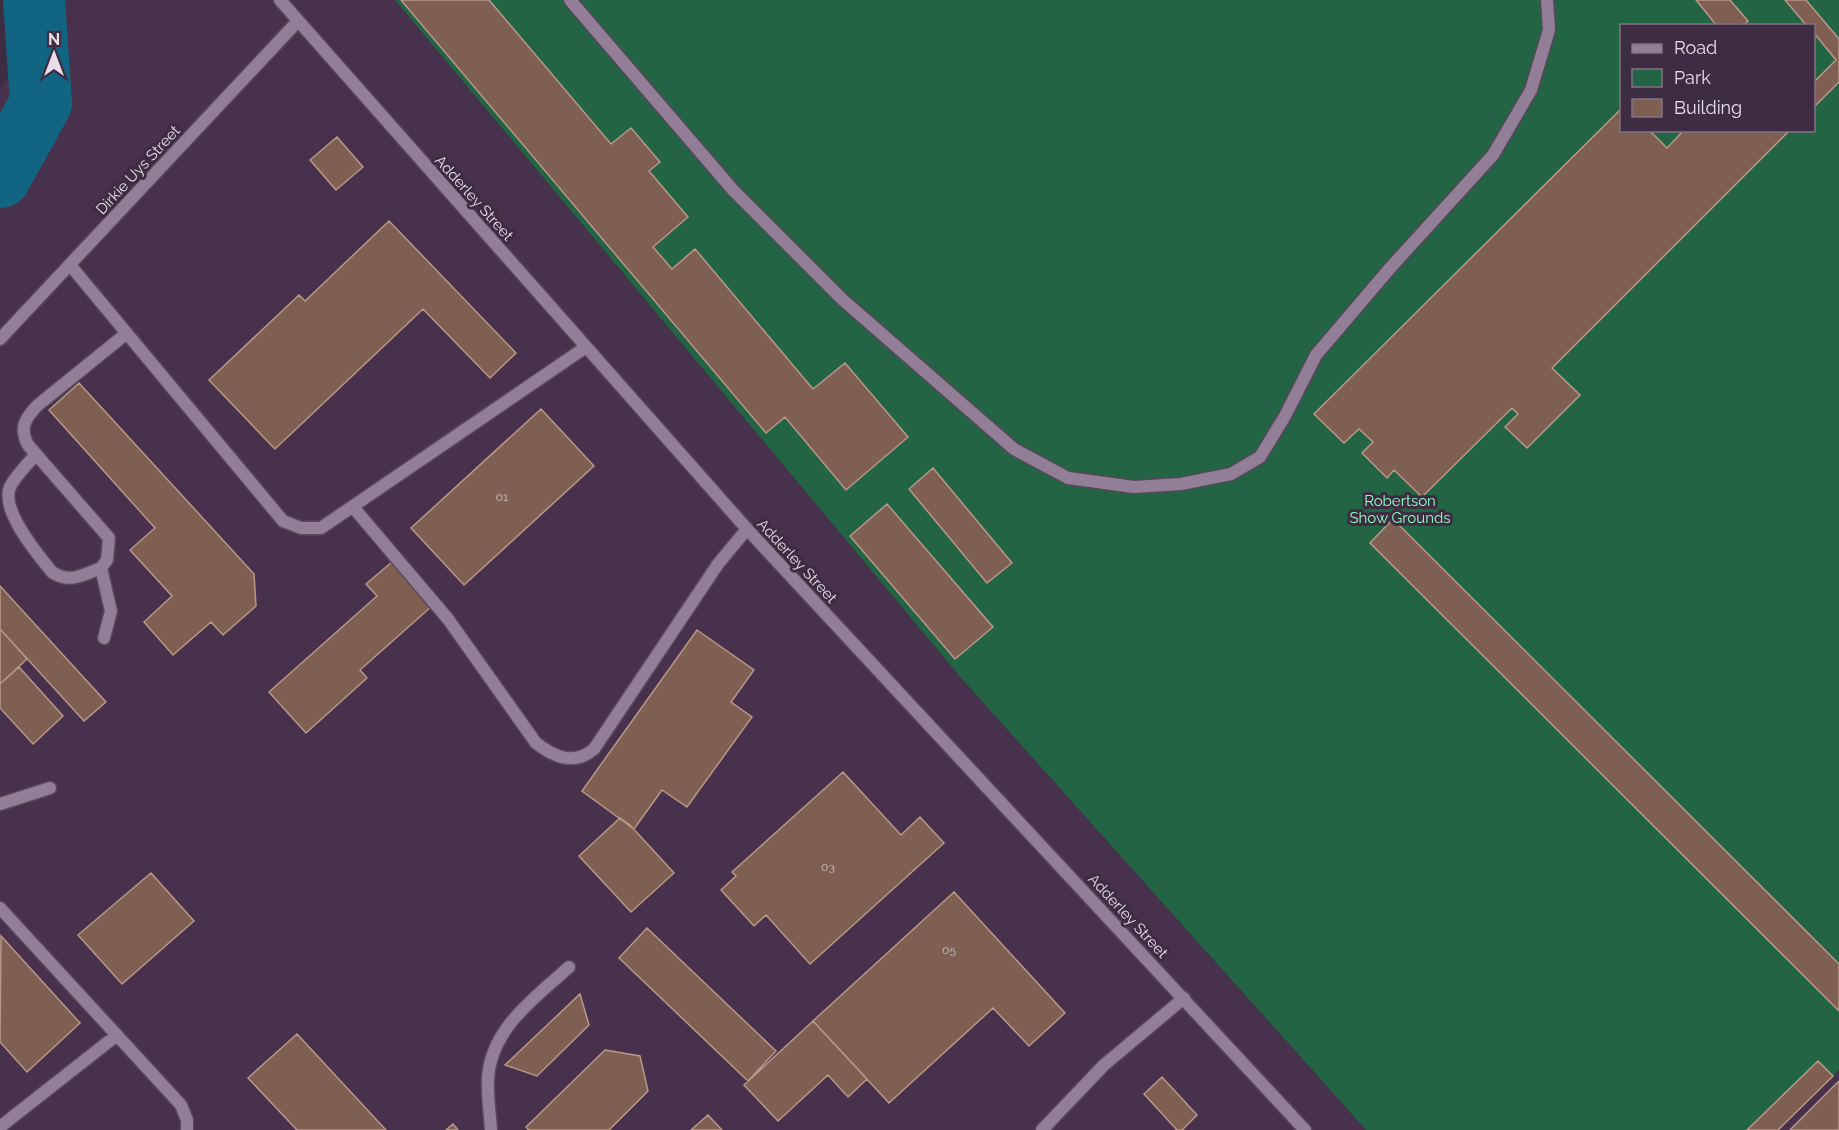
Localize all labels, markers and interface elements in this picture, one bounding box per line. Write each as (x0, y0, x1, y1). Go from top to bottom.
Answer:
north arrow (24, 24, 84, 84)
legend (1620, 24, 1815, 132)
text: N (48, 30, 60, 49)
text: Road (1674, 37, 1717, 58)
text: Park (1674, 67, 1711, 88)
text: Building (1674, 97, 1742, 118)
street label: Dirkie Uys Street (92, 122, 184, 218)
street label: Adderley Street (431, 152, 517, 244)
house number: 01 (496, 490, 508, 504)
park label: Robertson Show Grounds (1349, 492, 1451, 527)
street label: Adderley Street (753, 515, 841, 607)
house number: 03 (821, 860, 835, 874)
street label: Adderley Street (1084, 870, 1172, 962)
house number: 05 (942, 943, 956, 957)

